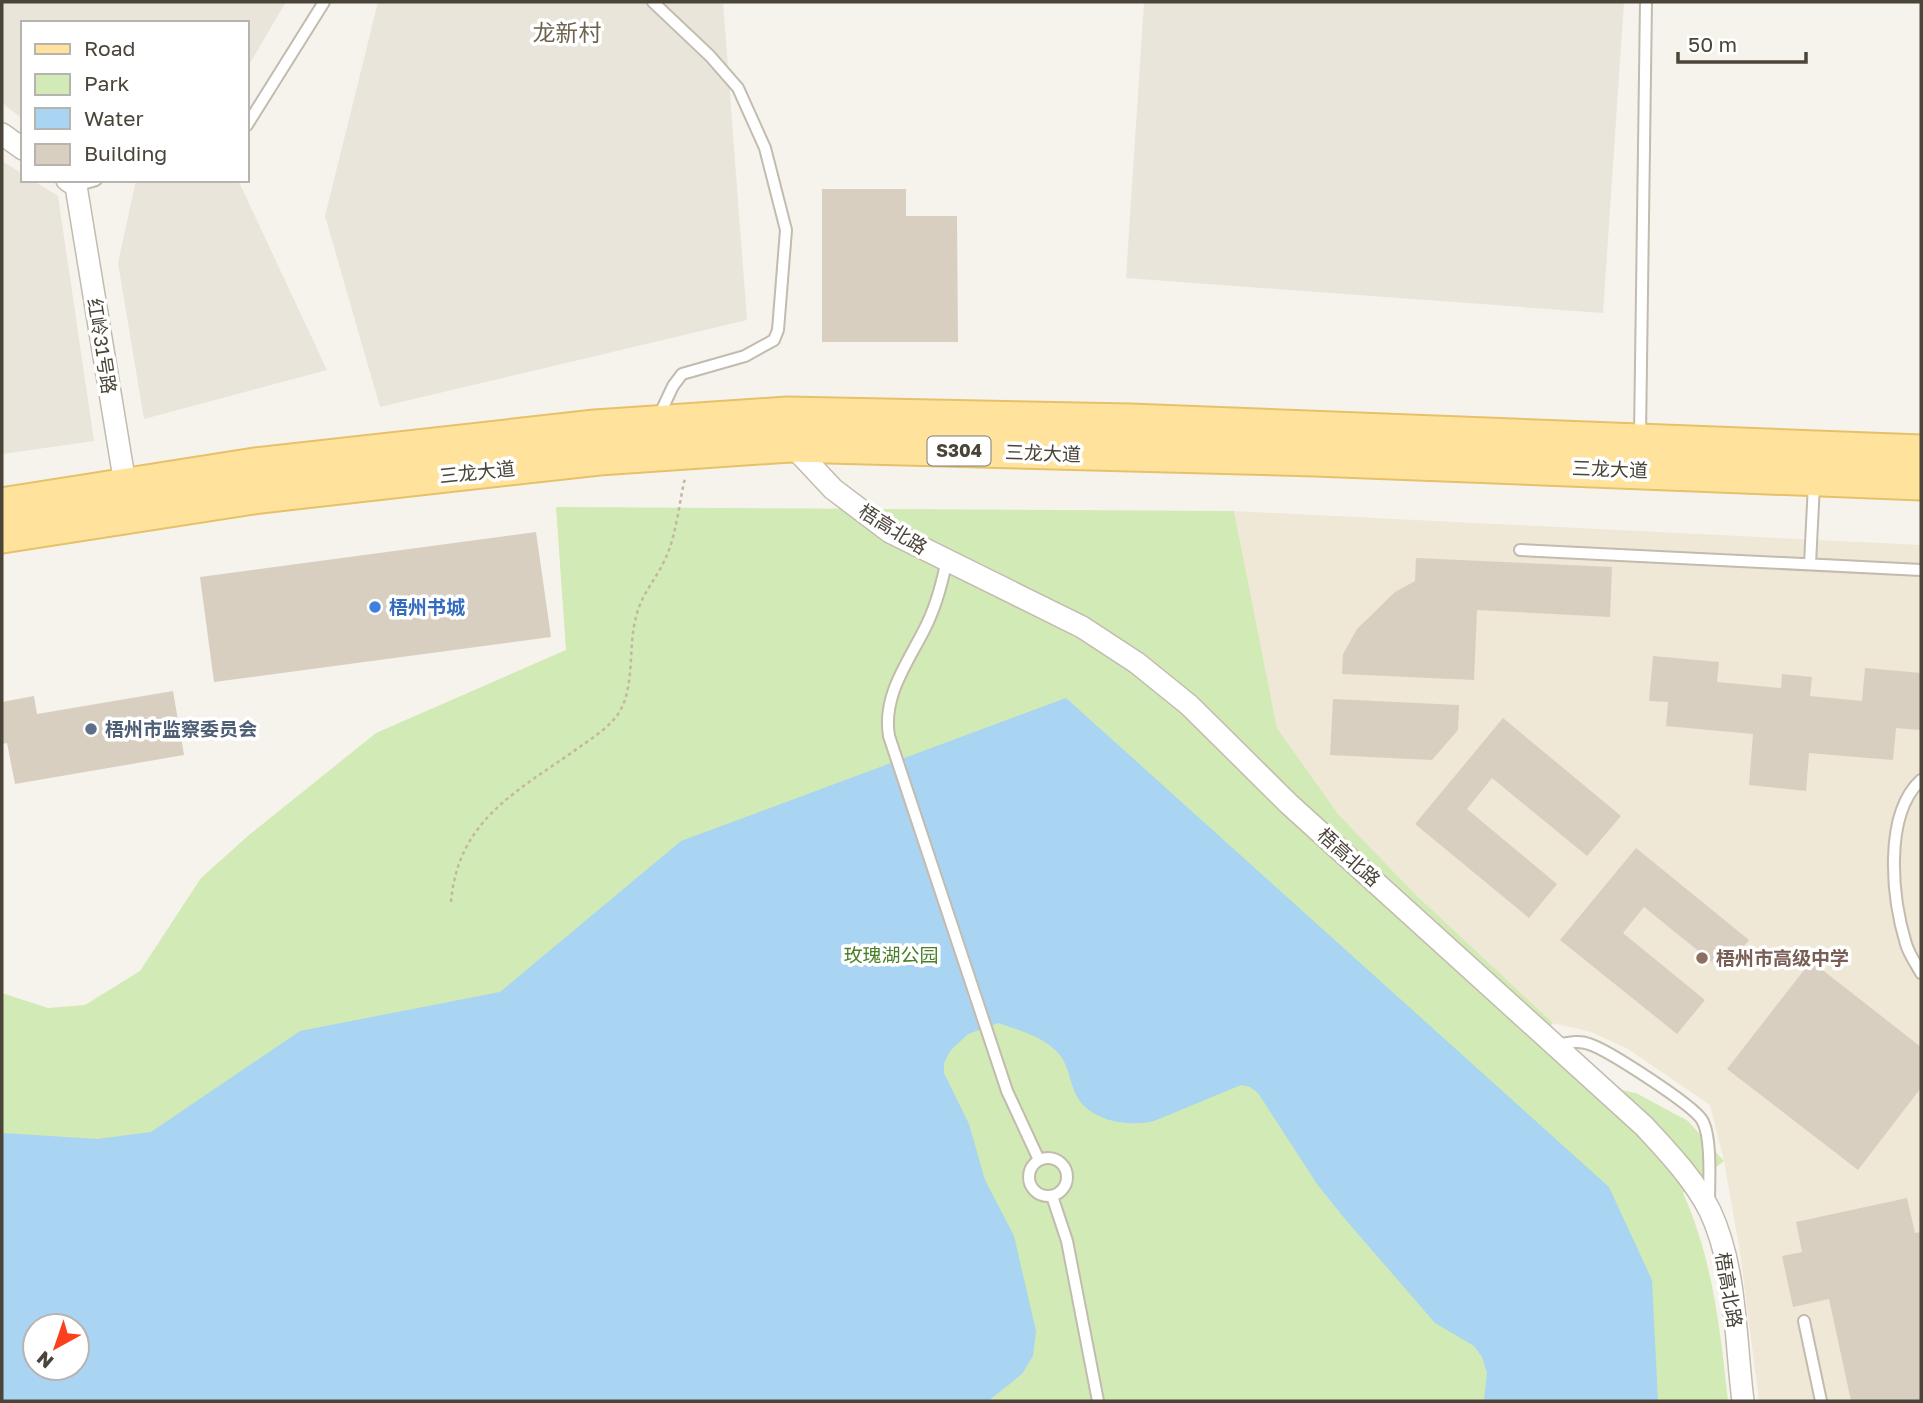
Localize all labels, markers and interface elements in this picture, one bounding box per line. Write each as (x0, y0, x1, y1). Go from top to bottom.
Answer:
district label: 龙新村 (533, 18, 602, 46)
legend (21, 21, 248, 182)
scale bar (1678, 21, 1806, 65)
text: 50 m (1688, 31, 1737, 57)
text: Road (84, 35, 135, 61)
text: Park (84, 70, 130, 96)
text: Water (84, 105, 144, 131)
text: Building (84, 140, 167, 166)
street label: 红岭31号路 (84, 297, 121, 395)
road number: S304 (928, 436, 990, 466)
street label: 三龙大道 (1005, 440, 1081, 465)
street label: 三龙大道 (438, 456, 516, 487)
street label: 三龙大道 (1572, 456, 1648, 481)
street label: 梧高北路 (855, 499, 932, 558)
place label: 梧州书城 (389, 595, 465, 618)
marker: 梧州书城 (367, 599, 383, 615)
place label: 梧州市监察委员会 (105, 717, 257, 740)
marker: 梧州市监察委员会 (83, 721, 99, 737)
street label: 梧高北路 (1313, 823, 1385, 891)
park label: 玫瑰湖公园 (843, 943, 939, 966)
place label: 梧州市高级中学 (1716, 946, 1849, 969)
marker: 梧州市高级中学 (1694, 950, 1710, 966)
street label: 梧高北路 (1712, 1250, 1747, 1329)
north arrow (21, 1312, 91, 1382)
text: N (32, 1347, 58, 1374)

